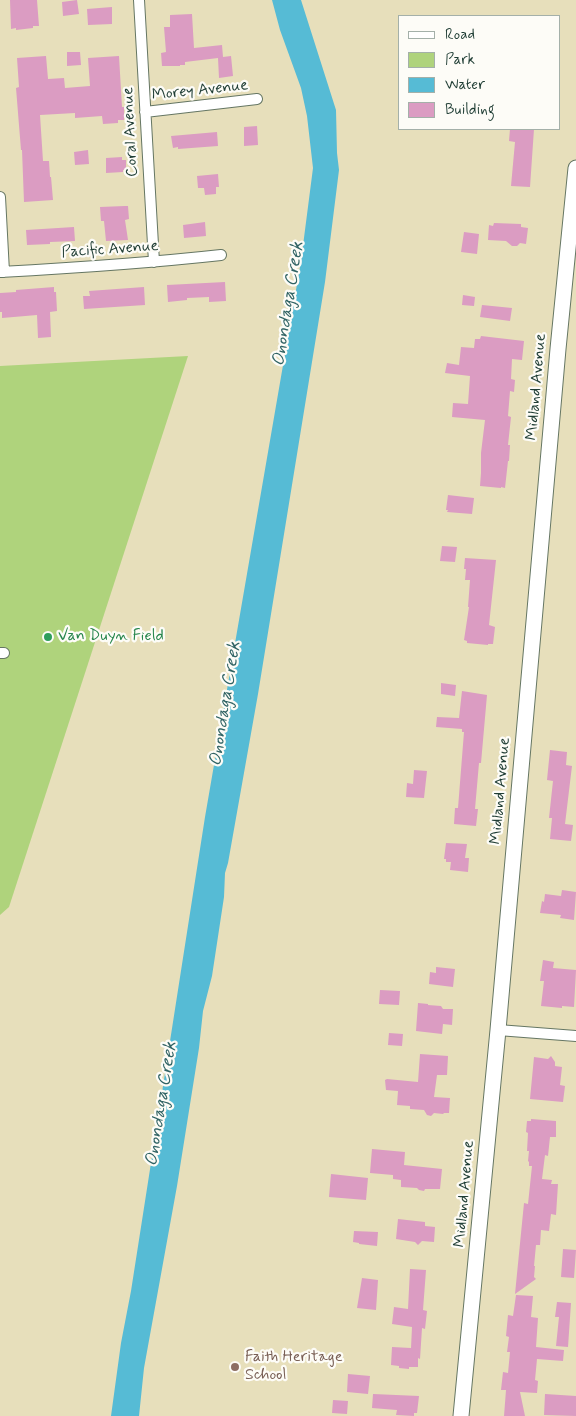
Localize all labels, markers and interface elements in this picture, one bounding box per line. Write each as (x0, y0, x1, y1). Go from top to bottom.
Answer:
legend (398, 15, 561, 130)
text: Road (445, 25, 475, 45)
text: Park (445, 50, 475, 70)
text: Water (445, 75, 485, 95)
street label: Morey Avenue (151, 76, 249, 106)
street label: Coral Avenue (119, 87, 143, 177)
text: Building (445, 100, 495, 120)
street label: Pacific Avenue (61, 237, 159, 263)
water label: Onondaga Creek (268, 240, 310, 368)
street label: Midland Avenue (523, 333, 551, 441)
place label: Van Duyn Field (58, 627, 164, 647)
marker: Van Duyn Field (42, 631, 54, 643)
water label: Onondaga Creek (205, 640, 247, 768)
street label: Midland Avenue (487, 737, 515, 845)
water label: Onondaga Creek (141, 1040, 183, 1168)
street label: Midland Avenue (451, 1140, 479, 1248)
place label: Faith Heritage School (245, 1348, 343, 1386)
marker: Faith Heritage School (229, 1361, 241, 1373)

